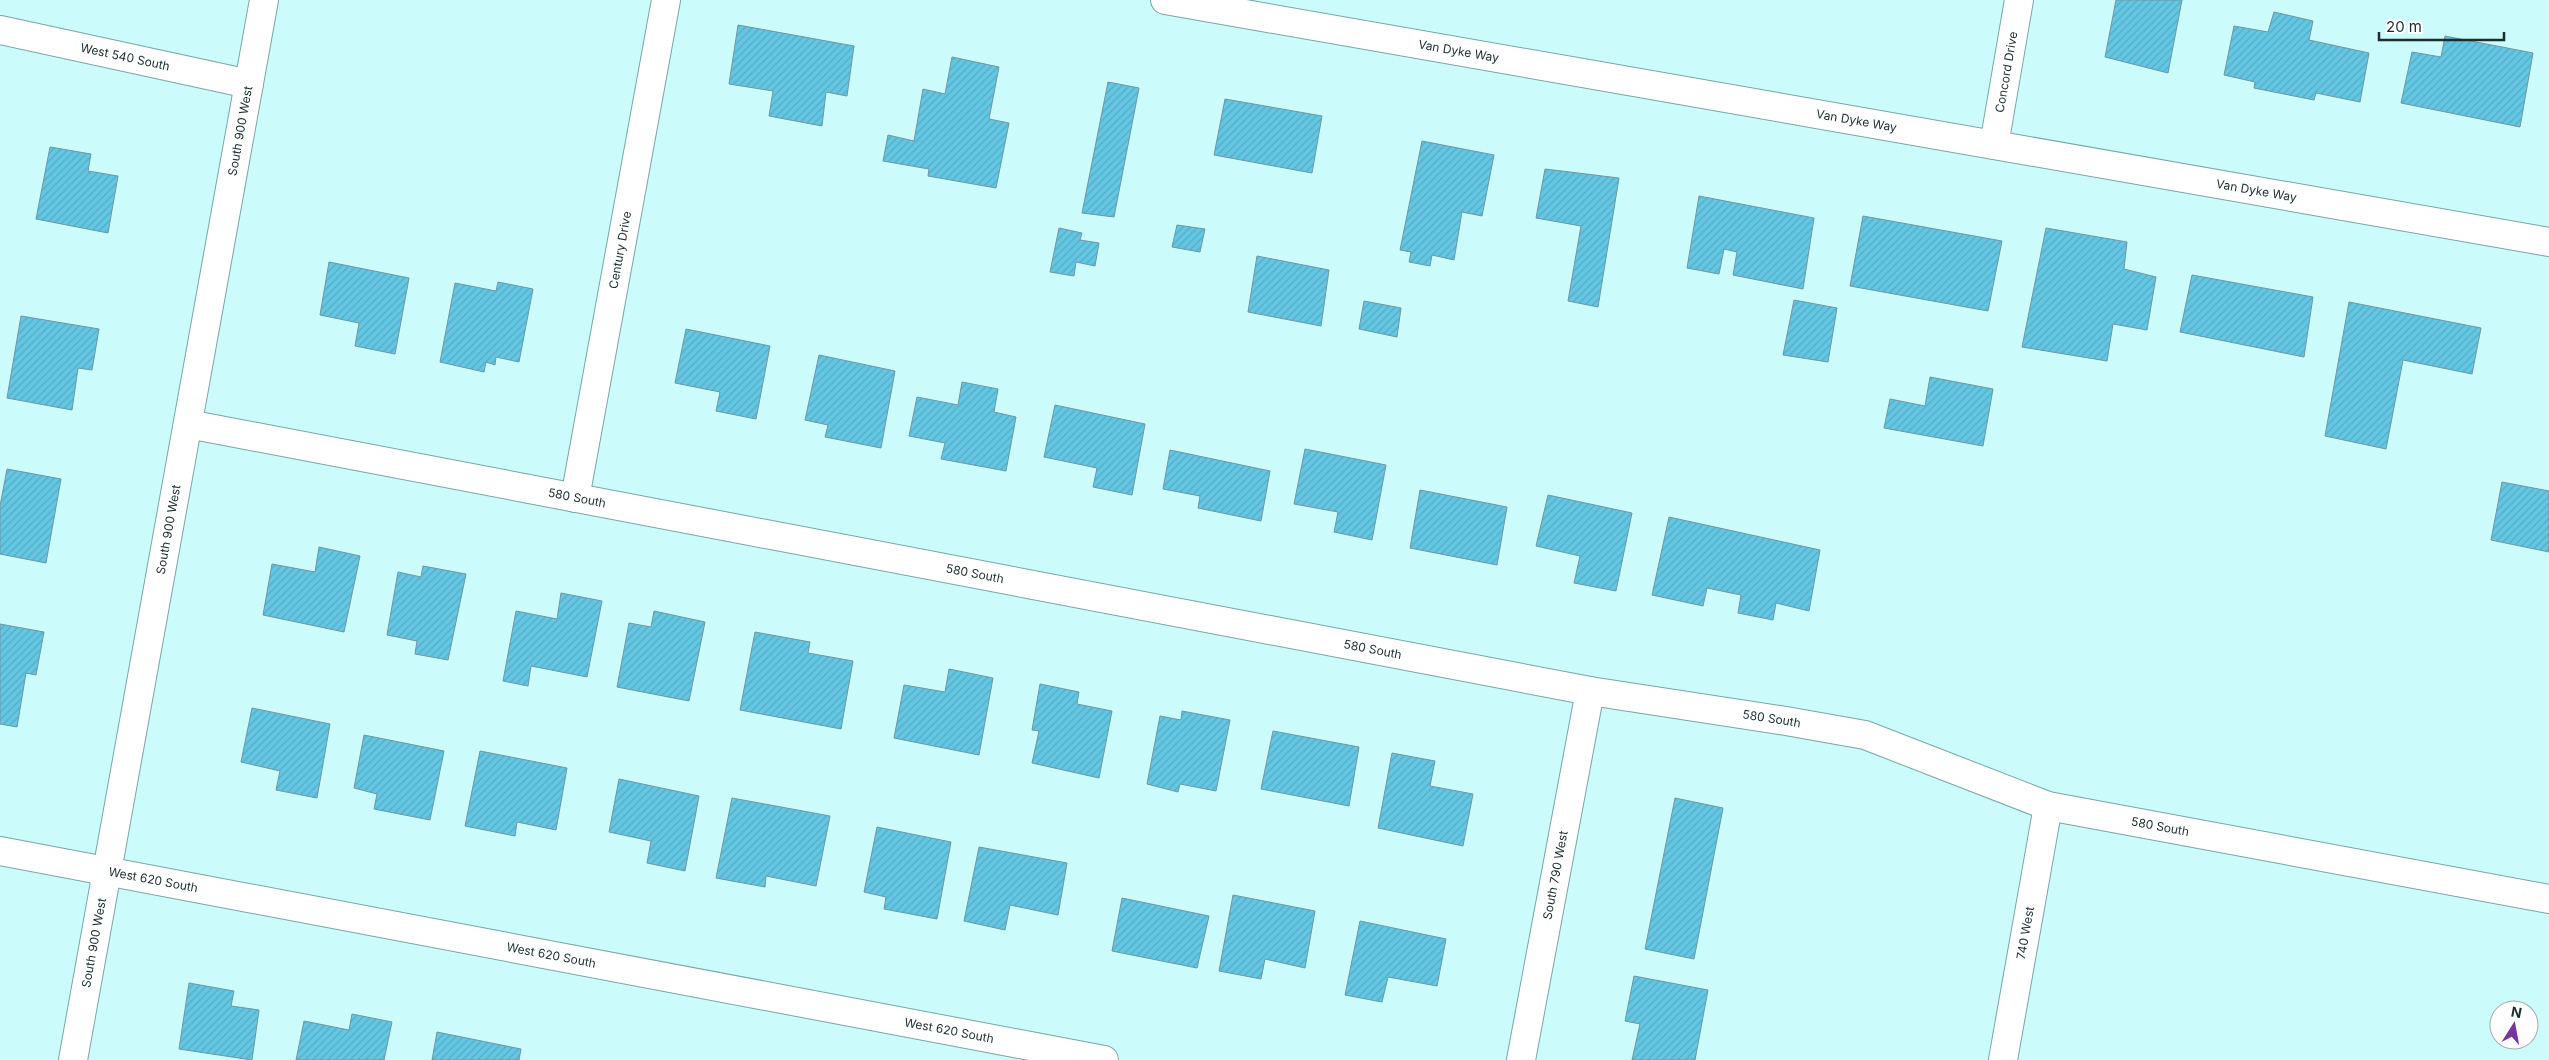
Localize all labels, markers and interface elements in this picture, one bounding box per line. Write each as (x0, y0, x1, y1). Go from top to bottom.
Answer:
scale bar (2379, 10, 2504, 42)
text: 20 m (2386, 17, 2422, 36)
street label: Concord Drive (1992, 30, 2020, 114)
street label: Van Dyke Way (1417, 36, 1500, 65)
street label: West 540 South (79, 40, 171, 74)
street label: South 900 West (224, 85, 255, 177)
street label: Van Dyke Way (1815, 106, 1898, 135)
street label: Van Dyke Way (2215, 176, 2298, 205)
street label: Century Drive (605, 210, 634, 290)
street label: South 900 West (153, 483, 184, 576)
street label: 580 South (547, 485, 607, 510)
street label: 580 South (945, 560, 1005, 586)
street label: 580 South (1343, 636, 1403, 662)
street label: 580 South (1742, 706, 1802, 730)
street label: 580 South (2130, 814, 2190, 839)
street label: South 790 West (1539, 829, 1571, 921)
street label: West 620 South (107, 864, 199, 895)
street label: South 900 West (78, 897, 109, 989)
street label: 740 West (2013, 905, 2037, 960)
street label: West 620 South (505, 939, 597, 971)
north arrow (2489, 1000, 2539, 1050)
text: N (2510, 1002, 2523, 1021)
street label: West 620 South (903, 1014, 995, 1046)

